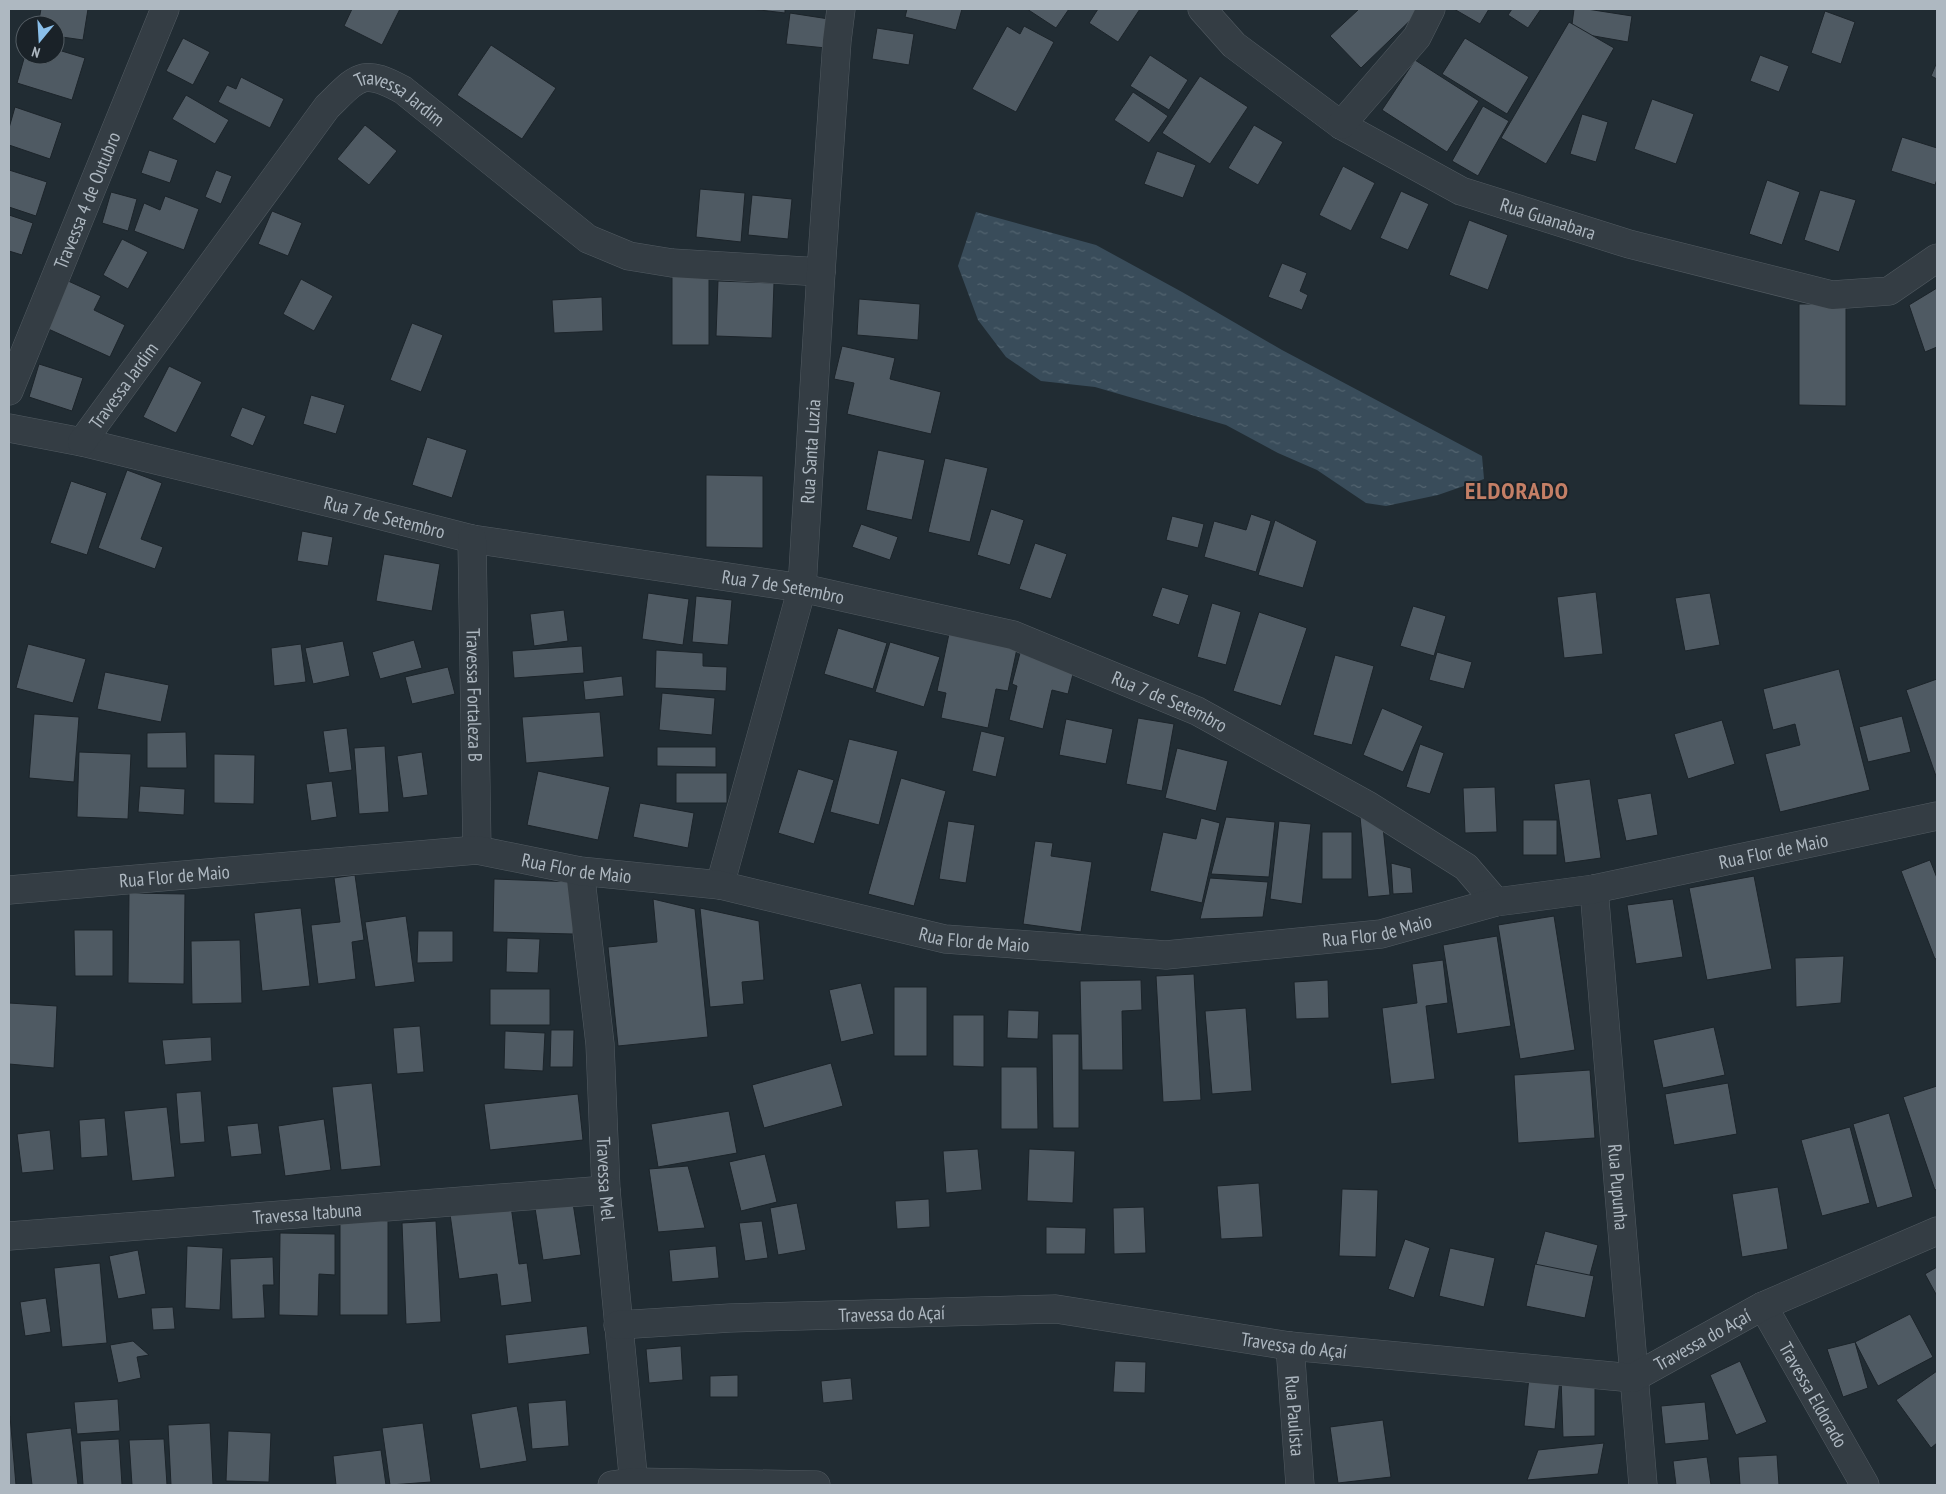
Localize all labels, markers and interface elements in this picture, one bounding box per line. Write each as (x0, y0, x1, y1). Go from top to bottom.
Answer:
north arrow (15, 15, 65, 65)
text: N (30, 43, 42, 62)
street label: Travessa Jardim (350, 65, 450, 131)
street label: Travessa 4 de Outubro (48, 128, 126, 272)
street label: Rua Guanabara (1497, 192, 1599, 245)
street label: Travessa Jardim (84, 337, 163, 434)
street label: Rua Santa Luzia (795, 399, 825, 504)
district label: ELDORADO (1465, 475, 1569, 506)
street label: Rua 7 de Setembro (322, 490, 448, 544)
street label: Rua 7 de Setembro (720, 564, 847, 609)
street label: Travessa Fortaleza B (461, 628, 488, 762)
street label: Rua 7 de Setembro (1108, 665, 1232, 737)
street label: Rua Flor de Maio (1716, 828, 1830, 874)
street label: Rua Flor de Maio (519, 847, 633, 888)
street label: Rua Flor de Maio (118, 859, 231, 893)
street label: Rua Flor de Maio (1321, 909, 1434, 952)
street label: Rua Flor de Maio (917, 921, 1030, 957)
street label: Travessa Mel (592, 1136, 621, 1222)
street label: Rua Pupunha (1603, 1143, 1634, 1231)
street label: Travessa Itabuna (252, 1197, 362, 1229)
street label: Travessa do Açaí (838, 1300, 945, 1327)
street label: Travessa do Açaí (1650, 1303, 1755, 1376)
street label: Travessa do Açaí (1239, 1326, 1348, 1363)
street label: Travessa Eldorado (1774, 1338, 1853, 1452)
street label: Rua Paulista (1280, 1375, 1310, 1457)

